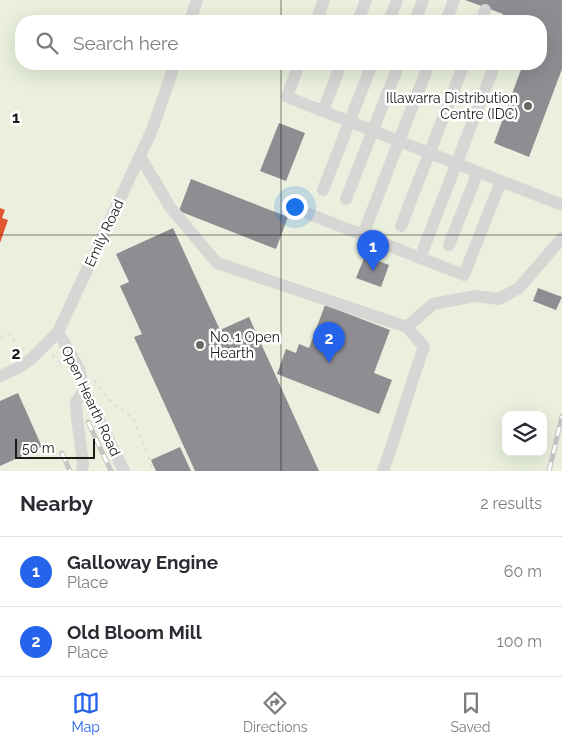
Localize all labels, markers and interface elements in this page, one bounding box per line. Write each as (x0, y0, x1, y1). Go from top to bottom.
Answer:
search box (15, 15, 547, 70)
icon: search (33, 29, 61, 57)
text: Search here (73, 32, 179, 54)
place label: Illawarra Distribution Centre (IDC) (386, 90, 518, 122)
marker: Illawarra Distribution Centre (IDC) (522, 100, 534, 112)
text: 1 (12, 108, 20, 127)
your location (282, 194, 308, 220)
street label: Emily Road (81, 197, 127, 269)
pin: 1 (357, 230, 389, 271)
pin: 2 (313, 322, 345, 363)
place label: No. 1 Open Hearth (210, 329, 280, 361)
marker: No. 1 Open Hearth (194, 339, 206, 351)
street label: Open Hearth Road (58, 343, 124, 459)
text: 2 (11, 344, 21, 363)
map controls (502, 411, 547, 456)
button: layers (502, 411, 547, 456)
scale bar (15, 436, 95, 459)
text: 50 m (22, 440, 55, 456)
text: Nearby (20, 491, 93, 516)
text: 2 results (480, 494, 542, 513)
text: Galloway Engine (67, 551, 218, 573)
text: 1 (32, 562, 40, 581)
text: 60 m (504, 562, 542, 581)
text: Place (67, 573, 108, 592)
text: Old Bloom Mill (67, 621, 202, 643)
text: 2 (31, 632, 41, 651)
text: 100 m (497, 632, 542, 651)
text: Place (67, 643, 108, 662)
tab: Map (71, 689, 100, 735)
tab: Directions (243, 689, 308, 735)
tab: Saved (450, 689, 491, 735)

